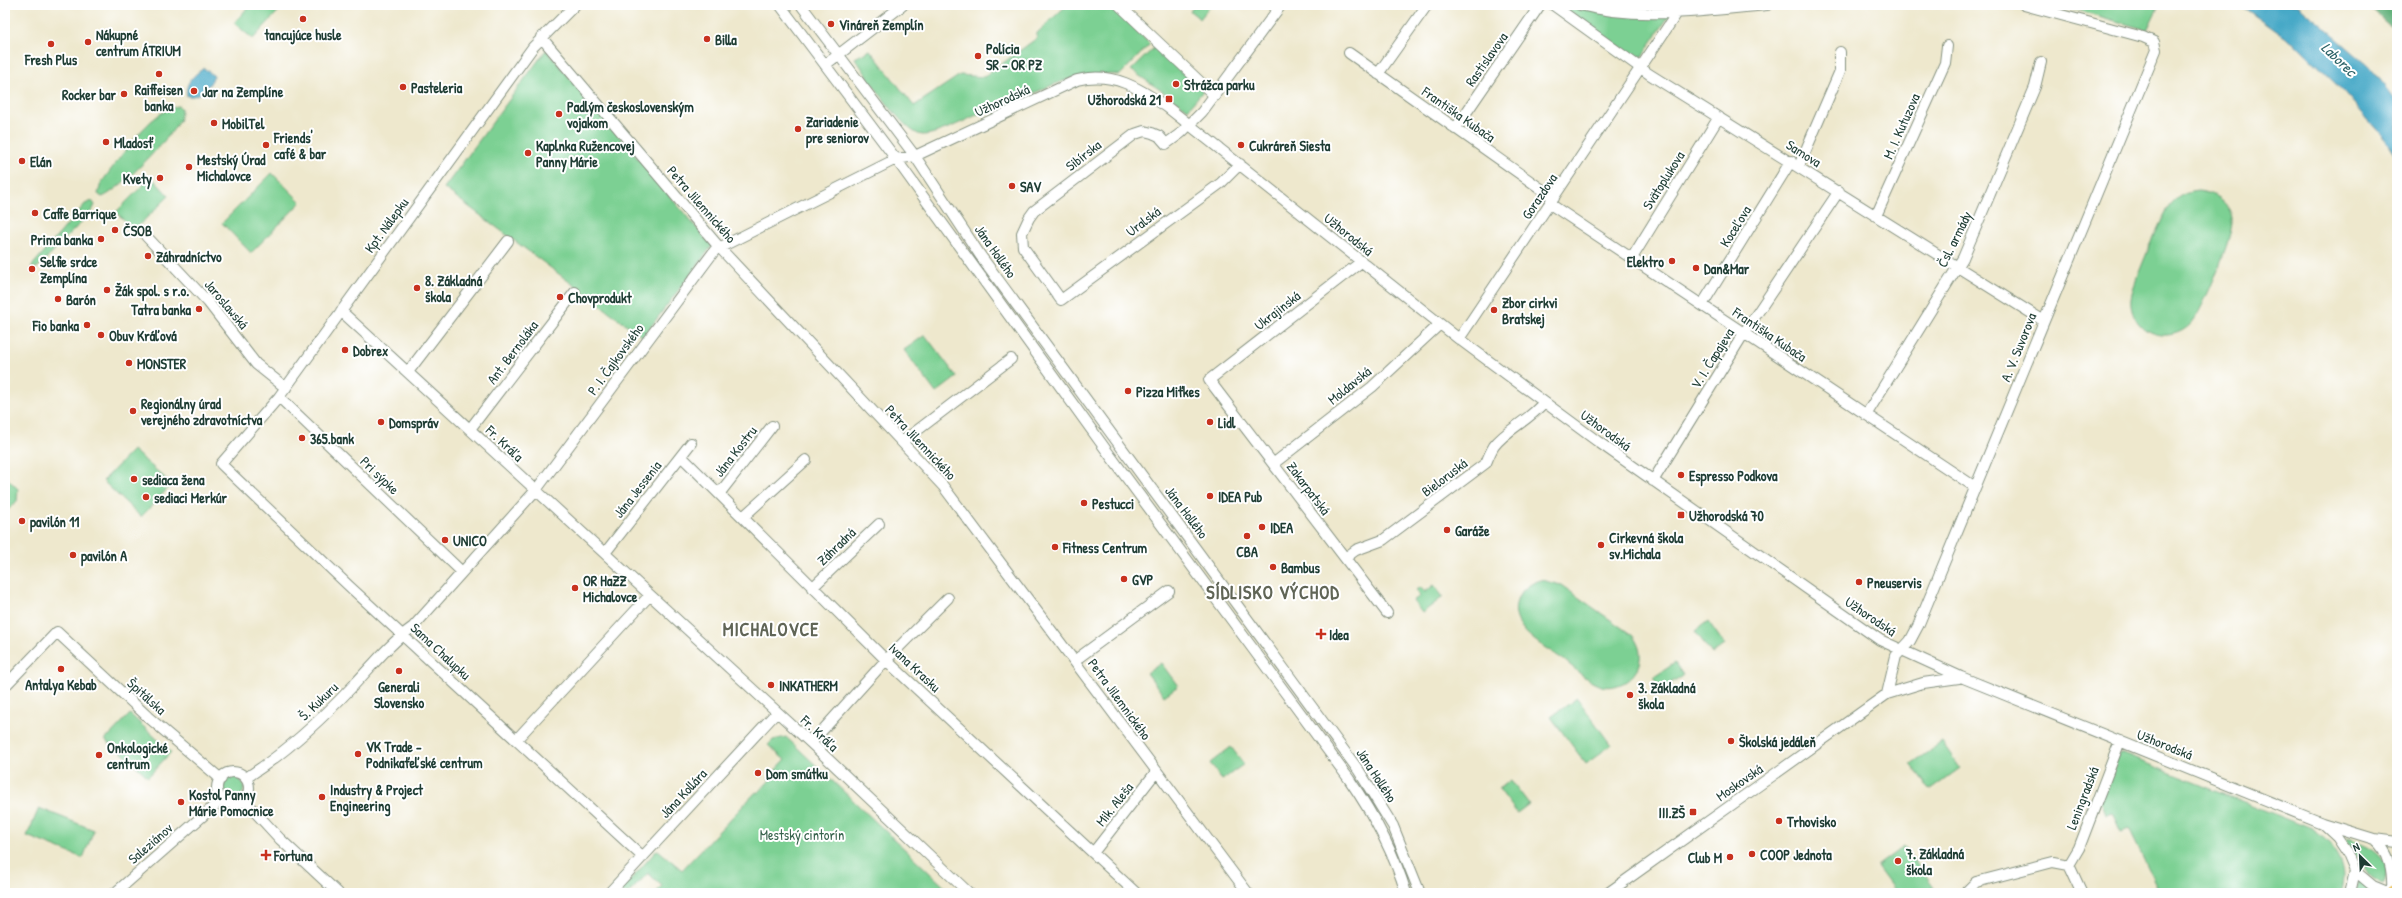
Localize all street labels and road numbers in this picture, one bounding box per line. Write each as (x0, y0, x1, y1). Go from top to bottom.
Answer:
street label: Rastislavova (1460, 28, 1512, 90)
street label: Užhorodská (972, 79, 1033, 121)
street label: Františka Kubača (1418, 81, 1500, 147)
street label: M. I. Kutuzova (1878, 90, 1924, 162)
street label: Sibírska (1061, 135, 1105, 175)
street label: Samova (1783, 135, 1826, 171)
street label: Svätoplukova (1638, 147, 1690, 213)
street label: Petra Jilemnického (663, 161, 741, 247)
street label: Gorazdova (1517, 169, 1562, 223)
street label: Kpt. Nálepku (360, 193, 414, 257)
street label: Uralská (1122, 201, 1165, 240)
street label: Koceľova (1715, 201, 1755, 250)
street label: Užhorodská (1320, 208, 1378, 260)
street label: Čsl. armády (1932, 208, 1977, 271)
street label: Jána Hollého (971, 221, 1021, 282)
street label: Jaroslawská (201, 275, 254, 333)
street label: Ukrajinská (1250, 286, 1305, 335)
street label: Františka Kubača (1728, 302, 1811, 366)
street label: A. V. Suvorova (1996, 309, 2041, 384)
street label: Ant. Bernoláka (482, 316, 542, 388)
street label: P. I. Čajkovského (583, 319, 648, 399)
street label: V. I. Čapajeva (1686, 324, 1739, 392)
street label: Moldavská (1323, 361, 1375, 408)
street label: Petra Jilemnického (881, 400, 961, 484)
street label: Užhorodská (1577, 405, 1636, 455)
street label: Fr. Kráľa (481, 420, 528, 466)
street label: Jána Kostru (709, 421, 761, 480)
street label: Pri sýpke (356, 452, 404, 499)
street label: Bieloruská (1417, 453, 1471, 500)
street label: Jána Jessenia (609, 456, 666, 522)
street label: Zakarpatská (1282, 457, 1336, 520)
street label: Jána Hollého (1161, 482, 1213, 542)
street label: Záhradná (813, 523, 860, 569)
street label: Užhorodská (1841, 592, 1901, 640)
street label: Sama Chalupku (406, 618, 476, 685)
street label: Ivana Krasku (885, 638, 945, 696)
street label: Petra Jilemnického (1084, 655, 1156, 744)
street label: Špitálska (123, 673, 171, 720)
street label: Š. Kukuru (294, 677, 342, 724)
street label: Fr. Kráľa (796, 710, 843, 756)
street label: Užhorodská (2134, 724, 2196, 764)
street label: Jána Hollého (1352, 744, 1402, 806)
street label: Moskovská (1712, 759, 1767, 805)
street label: Leningradská (2061, 763, 2104, 832)
street label: Jána Kollára (655, 764, 711, 822)
street label: Mik. Aleša (1091, 778, 1137, 830)
street label: Saleziánov (124, 818, 177, 868)

